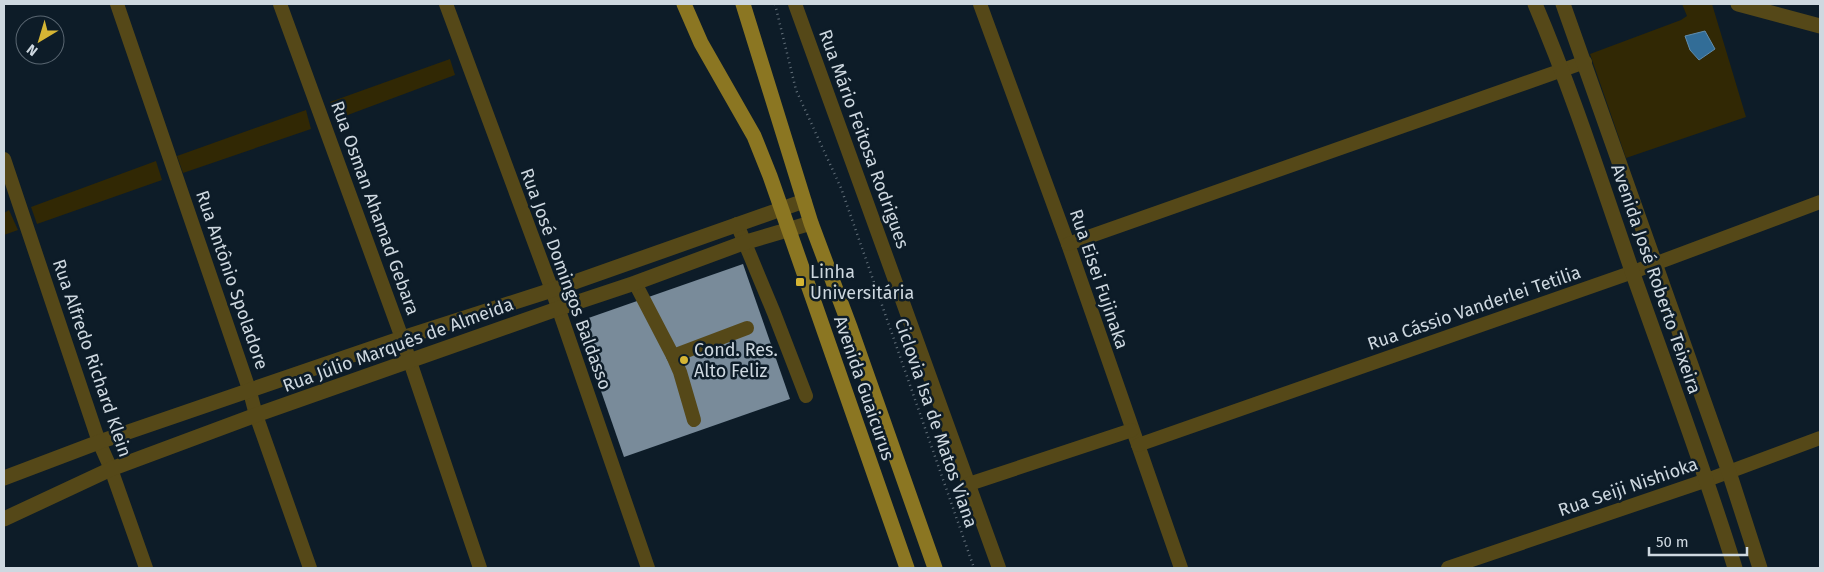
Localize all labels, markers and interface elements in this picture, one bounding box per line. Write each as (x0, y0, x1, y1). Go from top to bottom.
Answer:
north arrow (15, 15, 65, 65)
street label: Rua Mário Feitosa Rodrigues (814, 26, 914, 252)
text: N (23, 40, 41, 59)
street label: Rua Osman Ahamad Gebara (326, 98, 424, 318)
street label: Avenida José Roberto Teixeira (1606, 161, 1706, 397)
street label: Rua José Domingos Baldasso (516, 165, 616, 393)
street label: Rua Antônio Spoladore (191, 188, 273, 372)
street label: Rua Eisei Fujinaka (1065, 206, 1133, 352)
street label: Rua Alfredo Richard Klein (48, 256, 136, 460)
place label: Linha Universitária (810, 261, 914, 304)
street label: Rua Cássio Vanderlei Tetilia (1364, 261, 1584, 355)
marker: Linha Universitária (794, 276, 806, 288)
street label: Rua Júlio Marquês de Almeida (280, 293, 516, 397)
street label: Avenida Guaicurus (829, 313, 899, 463)
street label: Ciclovia Isa de Matos Viana (890, 315, 982, 531)
place label: Cond. Res. Alto Feliz (694, 339, 778, 382)
marker: Cond. Res. Alto Feliz (678, 354, 690, 366)
street label: Rua Seiji Nishioka (1555, 453, 1701, 521)
scale bar (1649, 524, 1746, 556)
text: 50 m (1656, 533, 1689, 551)

